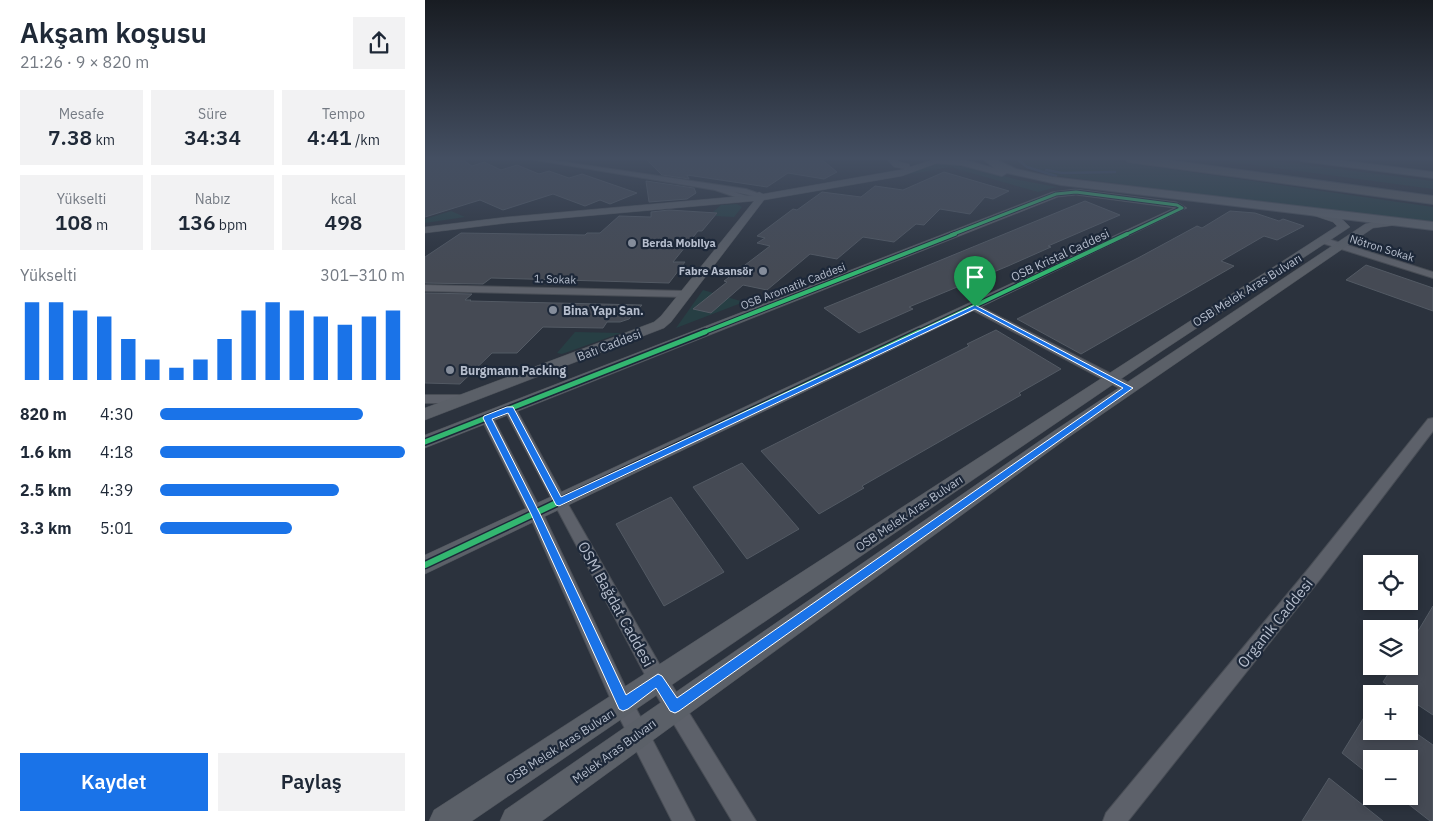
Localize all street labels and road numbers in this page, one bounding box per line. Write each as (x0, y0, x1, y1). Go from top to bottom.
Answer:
street label: OSB Kristal Caddesi (1008, 226, 1112, 284)
street label: Nötron Sokak (1348, 232, 1416, 265)
street label: OSB Melek Aras Bulvarı (1190, 250, 1304, 330)
street label: OSB Aromatik Caddesi (739, 260, 847, 312)
street label: 1. Sokak (534, 271, 577, 287)
street label: Batı Caddesi (575, 326, 643, 364)
street label: OSB Melek Aras Bulvarı (853, 472, 965, 554)
street label: OSM Bağdat Caddesi (574, 538, 658, 670)
street label: Organik Caddesi (1233, 575, 1317, 671)
street label: OSB Melek Aras Bulvarı (503, 706, 617, 786)
street label: Melek Aras Bulvarı (569, 716, 659, 786)

